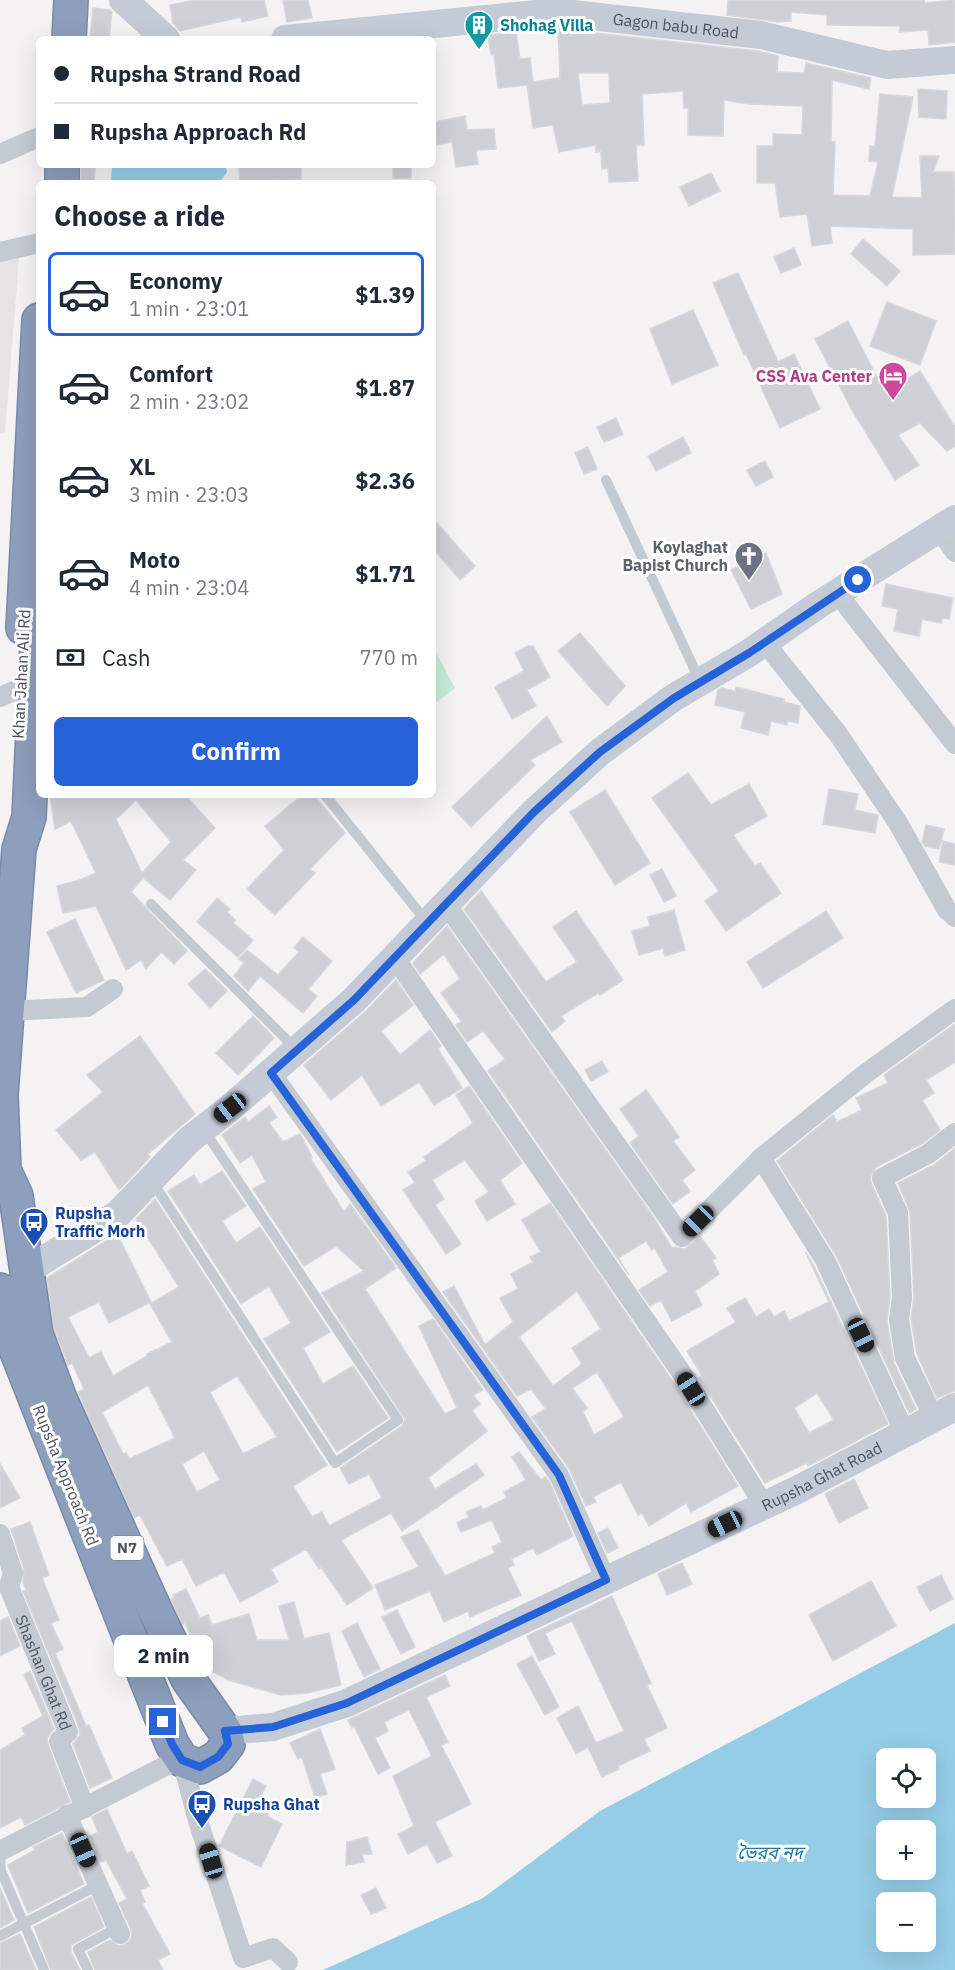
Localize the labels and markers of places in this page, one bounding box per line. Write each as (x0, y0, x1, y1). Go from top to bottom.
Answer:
building icon: Shohag Villa (463, 9, 495, 51)
place label: Shohag Villa (500, 15, 593, 35)
hotel icon: CSS Ava Center (877, 360, 909, 402)
place label: CSS Ava Center (756, 366, 873, 386)
place label: Koylaghat Bapist Church (622, 537, 728, 575)
church icon: Koylaghat Bapist Church (733, 540, 765, 582)
place label: Rupsha Traffic Morh (55, 1203, 145, 1241)
bus stop icon: Rupsha Traffic Morh (18, 1206, 50, 1248)
bus stop icon: Rupsha Ghat (186, 1788, 218, 1830)
place label: Rupsha Ghat (223, 1794, 320, 1814)

